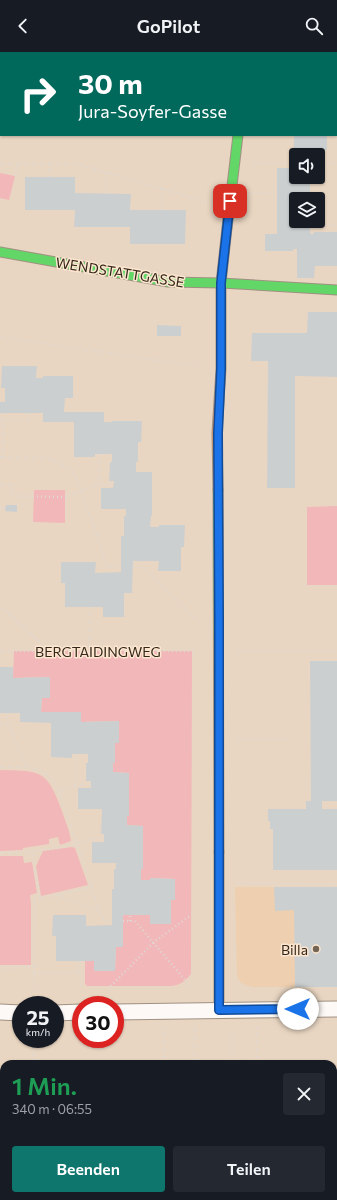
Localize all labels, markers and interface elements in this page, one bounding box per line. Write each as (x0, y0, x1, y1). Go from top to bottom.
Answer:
icon: back (12, 15, 34, 37)
text: GoPilot (137, 15, 200, 37)
icon: search (303, 15, 325, 37)
text: 30 m (78, 66, 143, 100)
icon: right (12, 68, 64, 120)
text: Jura-Soyfer-Gasse (78, 100, 227, 122)
map controls (289, 148, 325, 228)
button: sound (289, 148, 325, 184)
pin (213, 184, 247, 218)
icon: arrive (219, 190, 241, 212)
button: layers (289, 192, 325, 228)
street label: WENDSTATTGASSE (55, 253, 185, 291)
street label: BERGTAIDINGWEG (35, 643, 161, 660)
place label: Billa (281, 941, 308, 958)
marker: Billa (311, 944, 321, 954)
position arrow (277, 988, 319, 1030)
speed limit sign: 30 (72, 996, 124, 1048)
text: 25 (26, 1005, 50, 1029)
text: km/h (26, 1026, 50, 1038)
text: 1 Min. (12, 1071, 77, 1100)
button: close (283, 1073, 325, 1115)
text: 340 m · 06:55 (12, 1101, 92, 1117)
button: Beenden (12, 1146, 165, 1192)
button: Teilen (173, 1146, 325, 1192)

